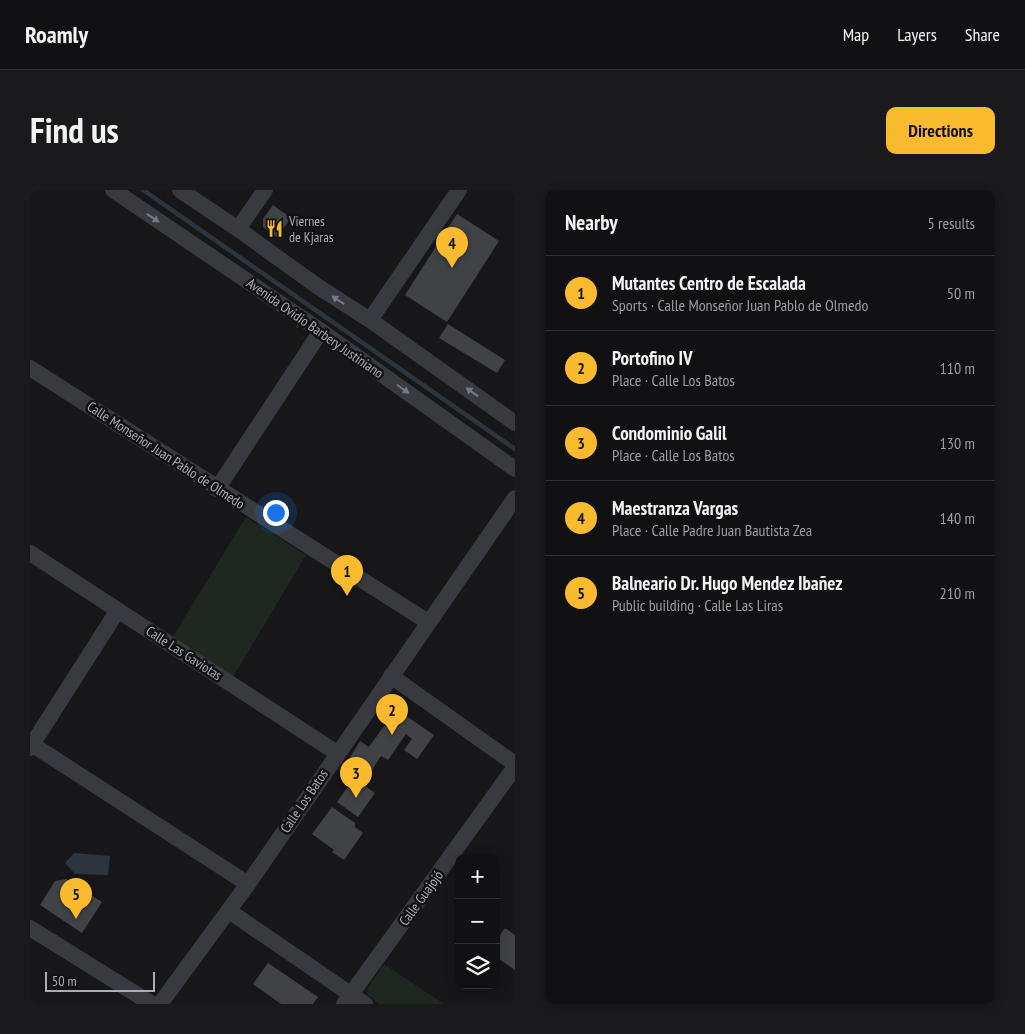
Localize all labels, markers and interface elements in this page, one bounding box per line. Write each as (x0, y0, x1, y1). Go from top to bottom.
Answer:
text: Roamly (25, 19, 88, 50)
text: Map (843, 23, 869, 46)
text: Layers (897, 23, 937, 46)
text: Share (965, 23, 1000, 46)
text: Find us (30, 107, 119, 153)
button: Directions (886, 107, 995, 154)
text: Nearby (565, 209, 618, 236)
place label: Viernes de Kjaras (288, 212, 334, 246)
one-way arrow (146, 213, 160, 223)
text: 5 results (928, 213, 975, 233)
restaurant icon: Viernes de Kjaras (265, 219, 285, 239)
pin: 4 (436, 227, 468, 268)
text: Mutantes Centro de Escalada (612, 271, 806, 295)
street label: Avenida Ovidio Barbery Justiniano (243, 274, 387, 382)
text: 1 (577, 283, 585, 303)
text: 50 m (947, 283, 975, 303)
one-way arrow (332, 295, 345, 304)
text: Sports · Calle Monseñor Juan Pablo de Olmedo (612, 295, 868, 315)
text: Portofino IV (612, 346, 693, 370)
text: 2 (577, 358, 585, 378)
text: 110 m (940, 358, 975, 378)
text: Place · Calle Los Batos (612, 370, 735, 390)
one-way arrow (396, 384, 409, 394)
one-way arrow (465, 387, 479, 397)
street label: Calle Monseñor Juan Pablo de Olmedo (84, 397, 248, 513)
text: Condominio Galil (612, 421, 727, 445)
text: 3 (577, 433, 585, 453)
text: 130 m (940, 433, 975, 453)
text: Place · Calle Los Batos (612, 445, 735, 465)
text: Maestranza Vargas (612, 496, 738, 520)
your location (263, 500, 289, 526)
text: 4 (577, 508, 585, 528)
text: 140 m (940, 508, 975, 528)
text: Place · Calle Padre Juan Bautista Zea (612, 520, 812, 540)
pin: 1 (331, 555, 363, 596)
text: Balneario Dr. Hugo Mendez Ibañez (612, 571, 843, 595)
text: 5 (577, 583, 585, 603)
text: 210 m (940, 583, 975, 603)
text: Public building · Calle Las Liras (612, 595, 783, 615)
street label: Calle Las Gaviotas (143, 622, 226, 684)
pin: 2 (376, 694, 408, 735)
pin: 3 (340, 757, 372, 798)
street label: Calle Los Batos (276, 766, 332, 836)
map controls (455, 854, 500, 989)
button: + (455, 854, 500, 899)
street label: Calle Guajojó (395, 867, 447, 929)
pin: 5 (60, 878, 92, 919)
button: − (455, 899, 500, 944)
button: layers (455, 944, 500, 989)
scale bar (45, 969, 155, 992)
text: 50 m (52, 972, 77, 990)

